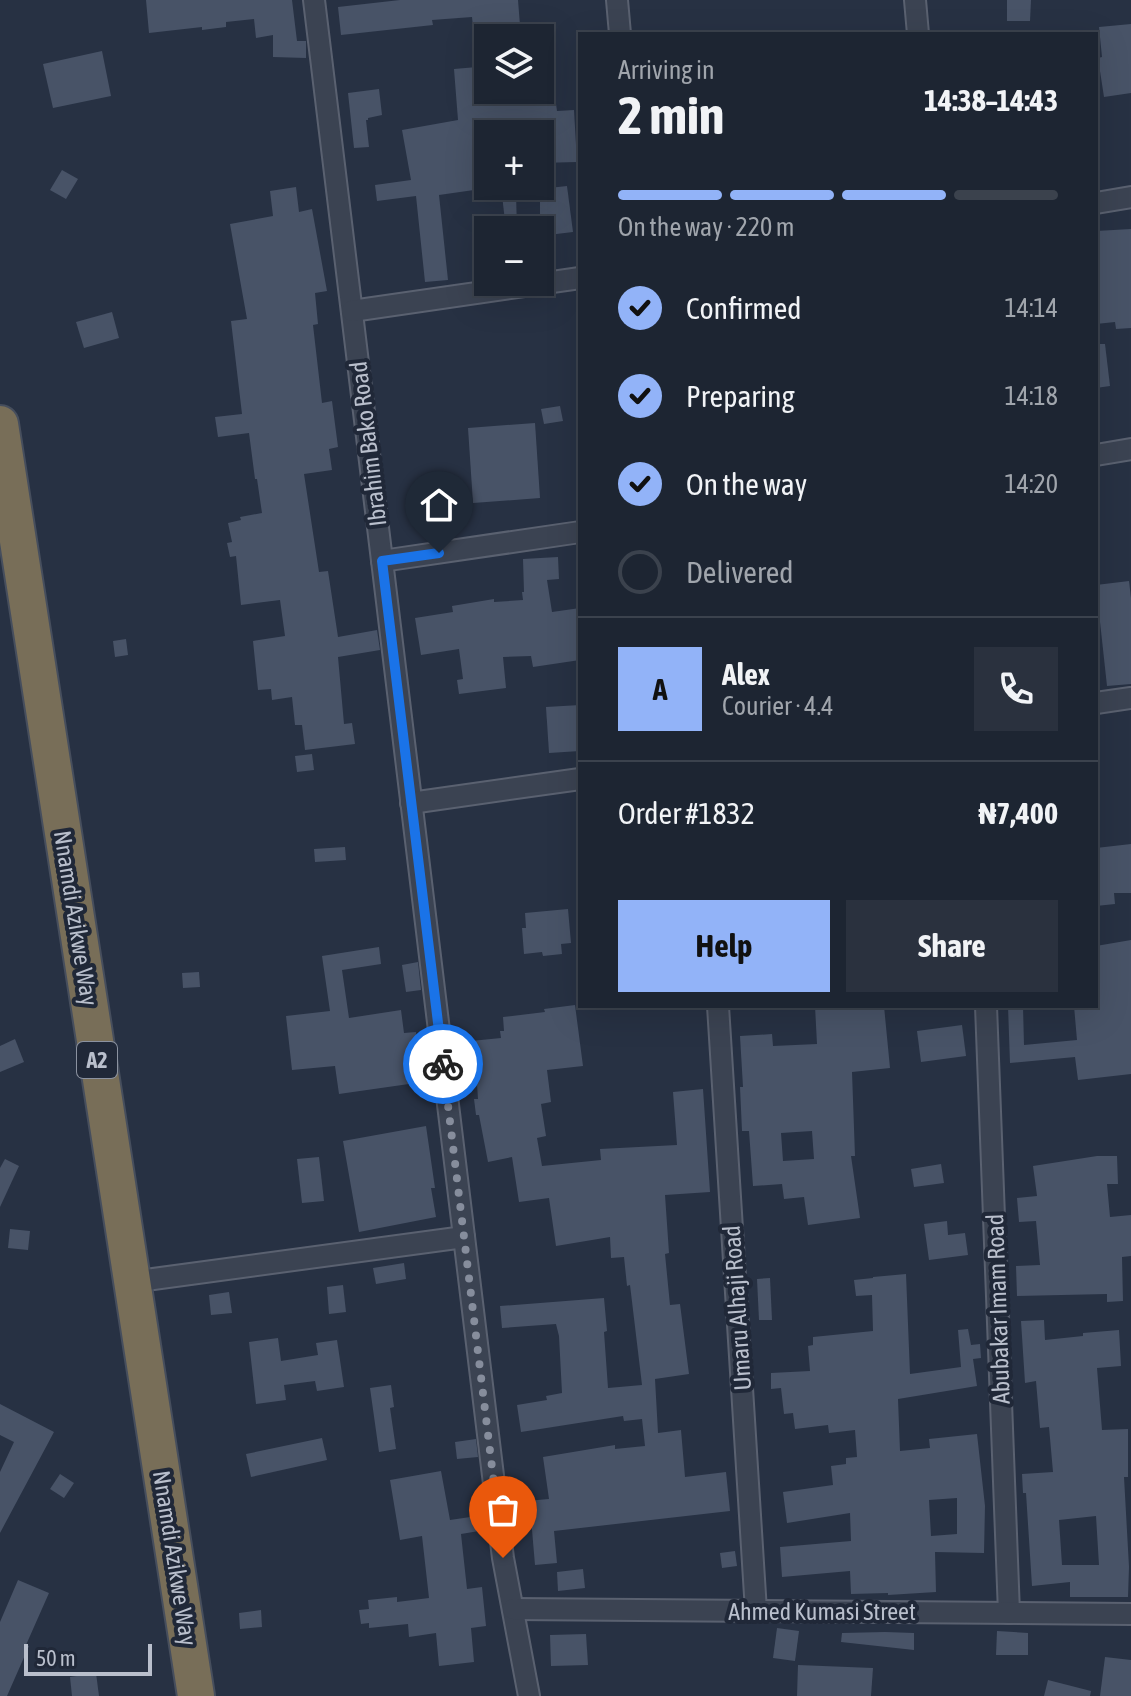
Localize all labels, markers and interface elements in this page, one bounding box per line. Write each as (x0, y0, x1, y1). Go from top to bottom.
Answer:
map controls (474, 24, 554, 296)
button: layers (474, 24, 554, 104)
text: Arriving in (618, 55, 715, 85)
text: 14:38–14:43 (924, 83, 1058, 117)
text: 2 min (618, 85, 724, 145)
button: + (474, 120, 554, 200)
text: On the way · 220 m (618, 212, 795, 242)
button: − (474, 216, 554, 296)
icon: check (618, 286, 662, 330)
text: Confirmed (686, 291, 801, 325)
text: 14:14 (1004, 293, 1058, 323)
street label: Ibrahim Bako Road (344, 360, 392, 528)
icon: check (618, 374, 662, 418)
text: Preparing (686, 379, 795, 413)
text: 14:18 (1004, 381, 1058, 411)
icon: check (618, 462, 662, 506)
text: On the way (686, 467, 807, 501)
text: 14:20 (1004, 469, 1058, 499)
pin (405, 471, 473, 553)
icon: home (417, 483, 461, 527)
text: Delivered (686, 555, 794, 589)
button: phone (974, 647, 1058, 731)
text: Alex (722, 657, 770, 691)
text: A (653, 672, 667, 706)
text: Courier · 4.4 (722, 691, 833, 721)
text: Order #1832 (618, 796, 755, 830)
text: ₦7,400 (979, 796, 1058, 830)
street label: Nnamdi Azikwe Way (49, 829, 103, 1008)
button: Help (618, 900, 830, 992)
button: Share (846, 900, 1058, 992)
courier (403, 1024, 483, 1104)
road number: A2 (77, 1042, 117, 1078)
icon: bike (421, 1042, 465, 1086)
street label: Abubakar Imam Road (981, 1213, 1015, 1405)
street label: Umaru Alhaji Road (718, 1224, 756, 1392)
street label: Nnamdi Azikwe Way (148, 1469, 202, 1648)
pin (469, 1476, 537, 1558)
icon: bag (481, 1488, 525, 1532)
street label: Ahmed Kumasi Street (728, 1598, 916, 1625)
scale bar (24, 1640, 152, 1676)
text: 50 m (36, 1645, 76, 1671)

